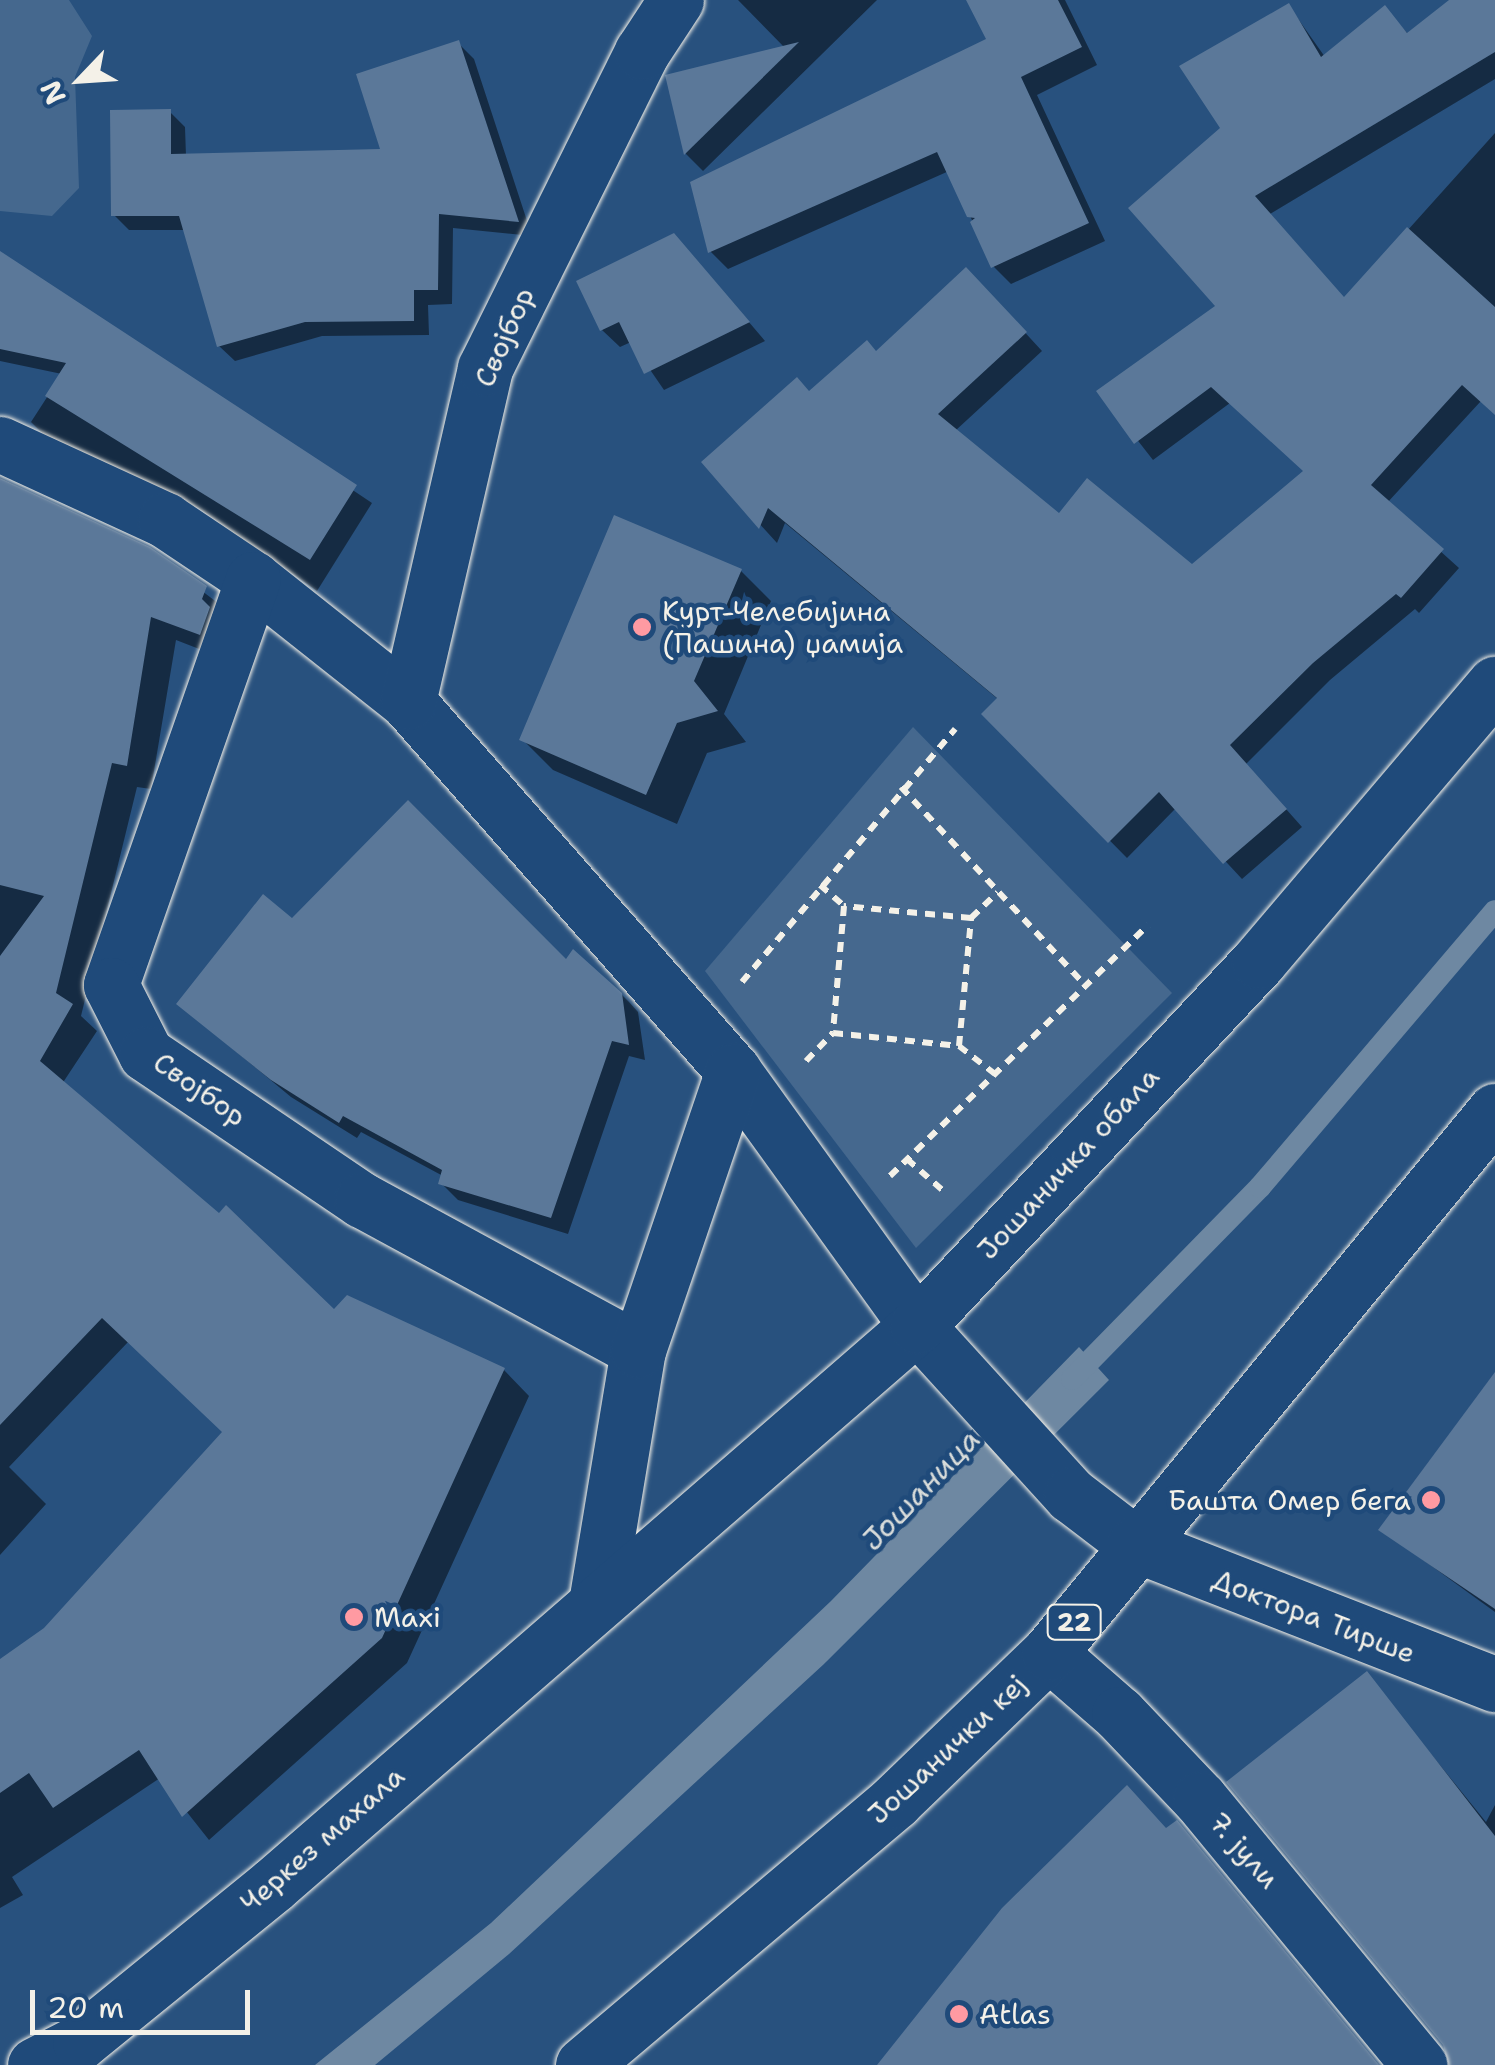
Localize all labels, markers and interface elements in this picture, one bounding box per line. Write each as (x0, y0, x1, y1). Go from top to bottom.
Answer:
north arrow (30, 30, 130, 130)
text: N (31, 75, 75, 111)
street label: Својбор (467, 282, 541, 392)
place label: Курт-Челебијина (Пашина) џамија (662, 594, 903, 660)
marker: Курт-Челебијина (Пашина) џамија (631, 616, 653, 638)
street label: Својбор (147, 1045, 253, 1133)
street label: Јошаничка обала (970, 1060, 1166, 1266)
water label: Јошаница (854, 1422, 988, 1558)
place label: Башта Омер бега (1168, 1483, 1411, 1517)
marker: Башта Омер бега (1420, 1489, 1442, 1511)
street label: Доктора Тирше (1208, 1562, 1420, 1670)
place label: Maxi (374, 1600, 441, 1634)
road number: 22 (1046, 1602, 1102, 1642)
marker: Maxi (343, 1606, 365, 1628)
street label: Јошанички кеј (861, 1667, 1033, 1831)
street label: Черкез махала (233, 1759, 411, 1919)
street label: 7. јули (1202, 1805, 1286, 1895)
scale bar (35, 1970, 255, 2032)
text: 20 m (47, 1987, 124, 2028)
place label: Atlas (979, 1997, 1051, 2031)
marker: Atlas (948, 2003, 970, 2025)

